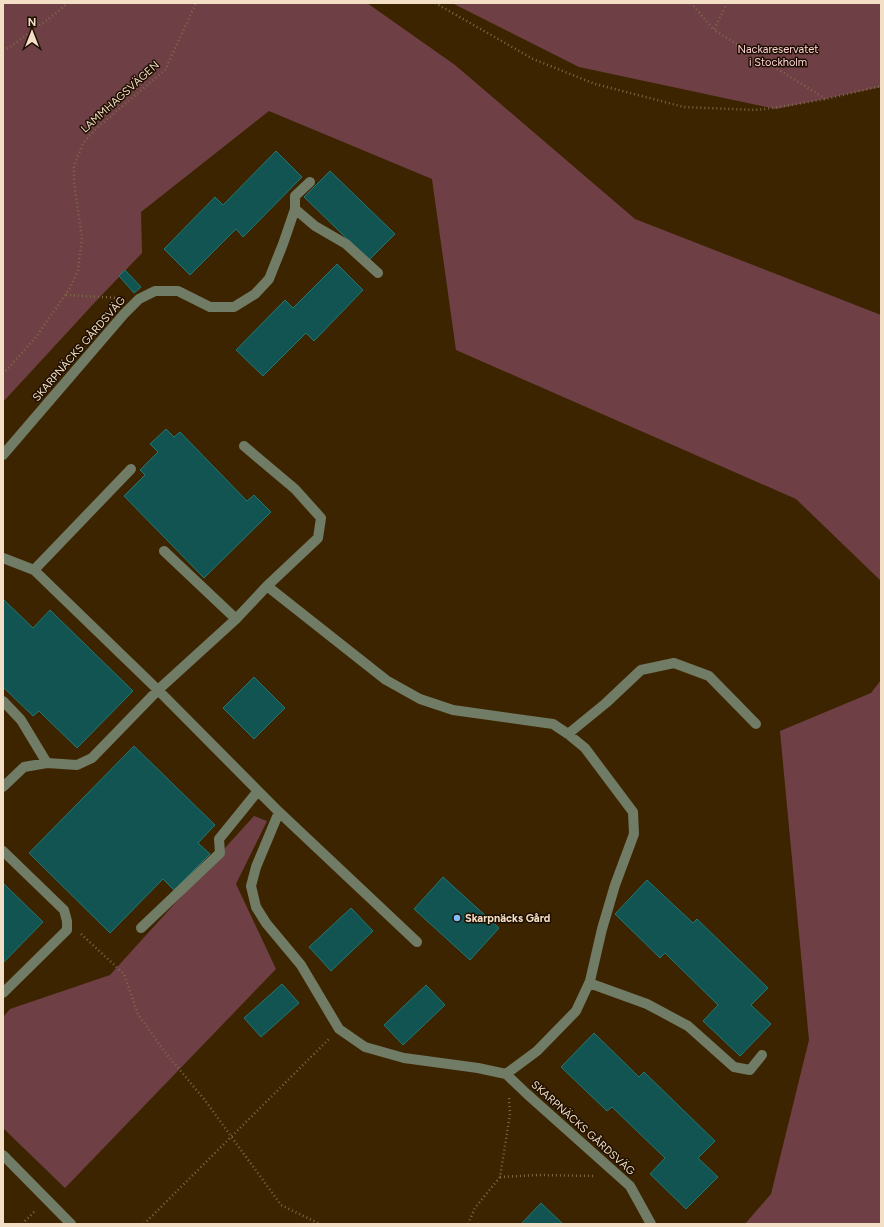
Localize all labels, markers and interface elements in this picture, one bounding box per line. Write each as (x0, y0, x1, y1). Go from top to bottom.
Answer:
north arrow (12, 12, 52, 52)
text: N (28, 16, 36, 29)
park label: Nackareservatet i Stockholm (738, 43, 818, 69)
street label: LAMMHAGSVÄGEN (78, 58, 162, 136)
street label: SKARPNÄCKS GÅRDSVÄG (29, 293, 128, 404)
place label: Skarpnäcks Gård (465, 912, 550, 925)
marker: Skarpnäcks Gård (452, 913, 462, 923)
street label: SKARPNÄCKS GÅRDSVÄG (529, 1077, 638, 1178)

